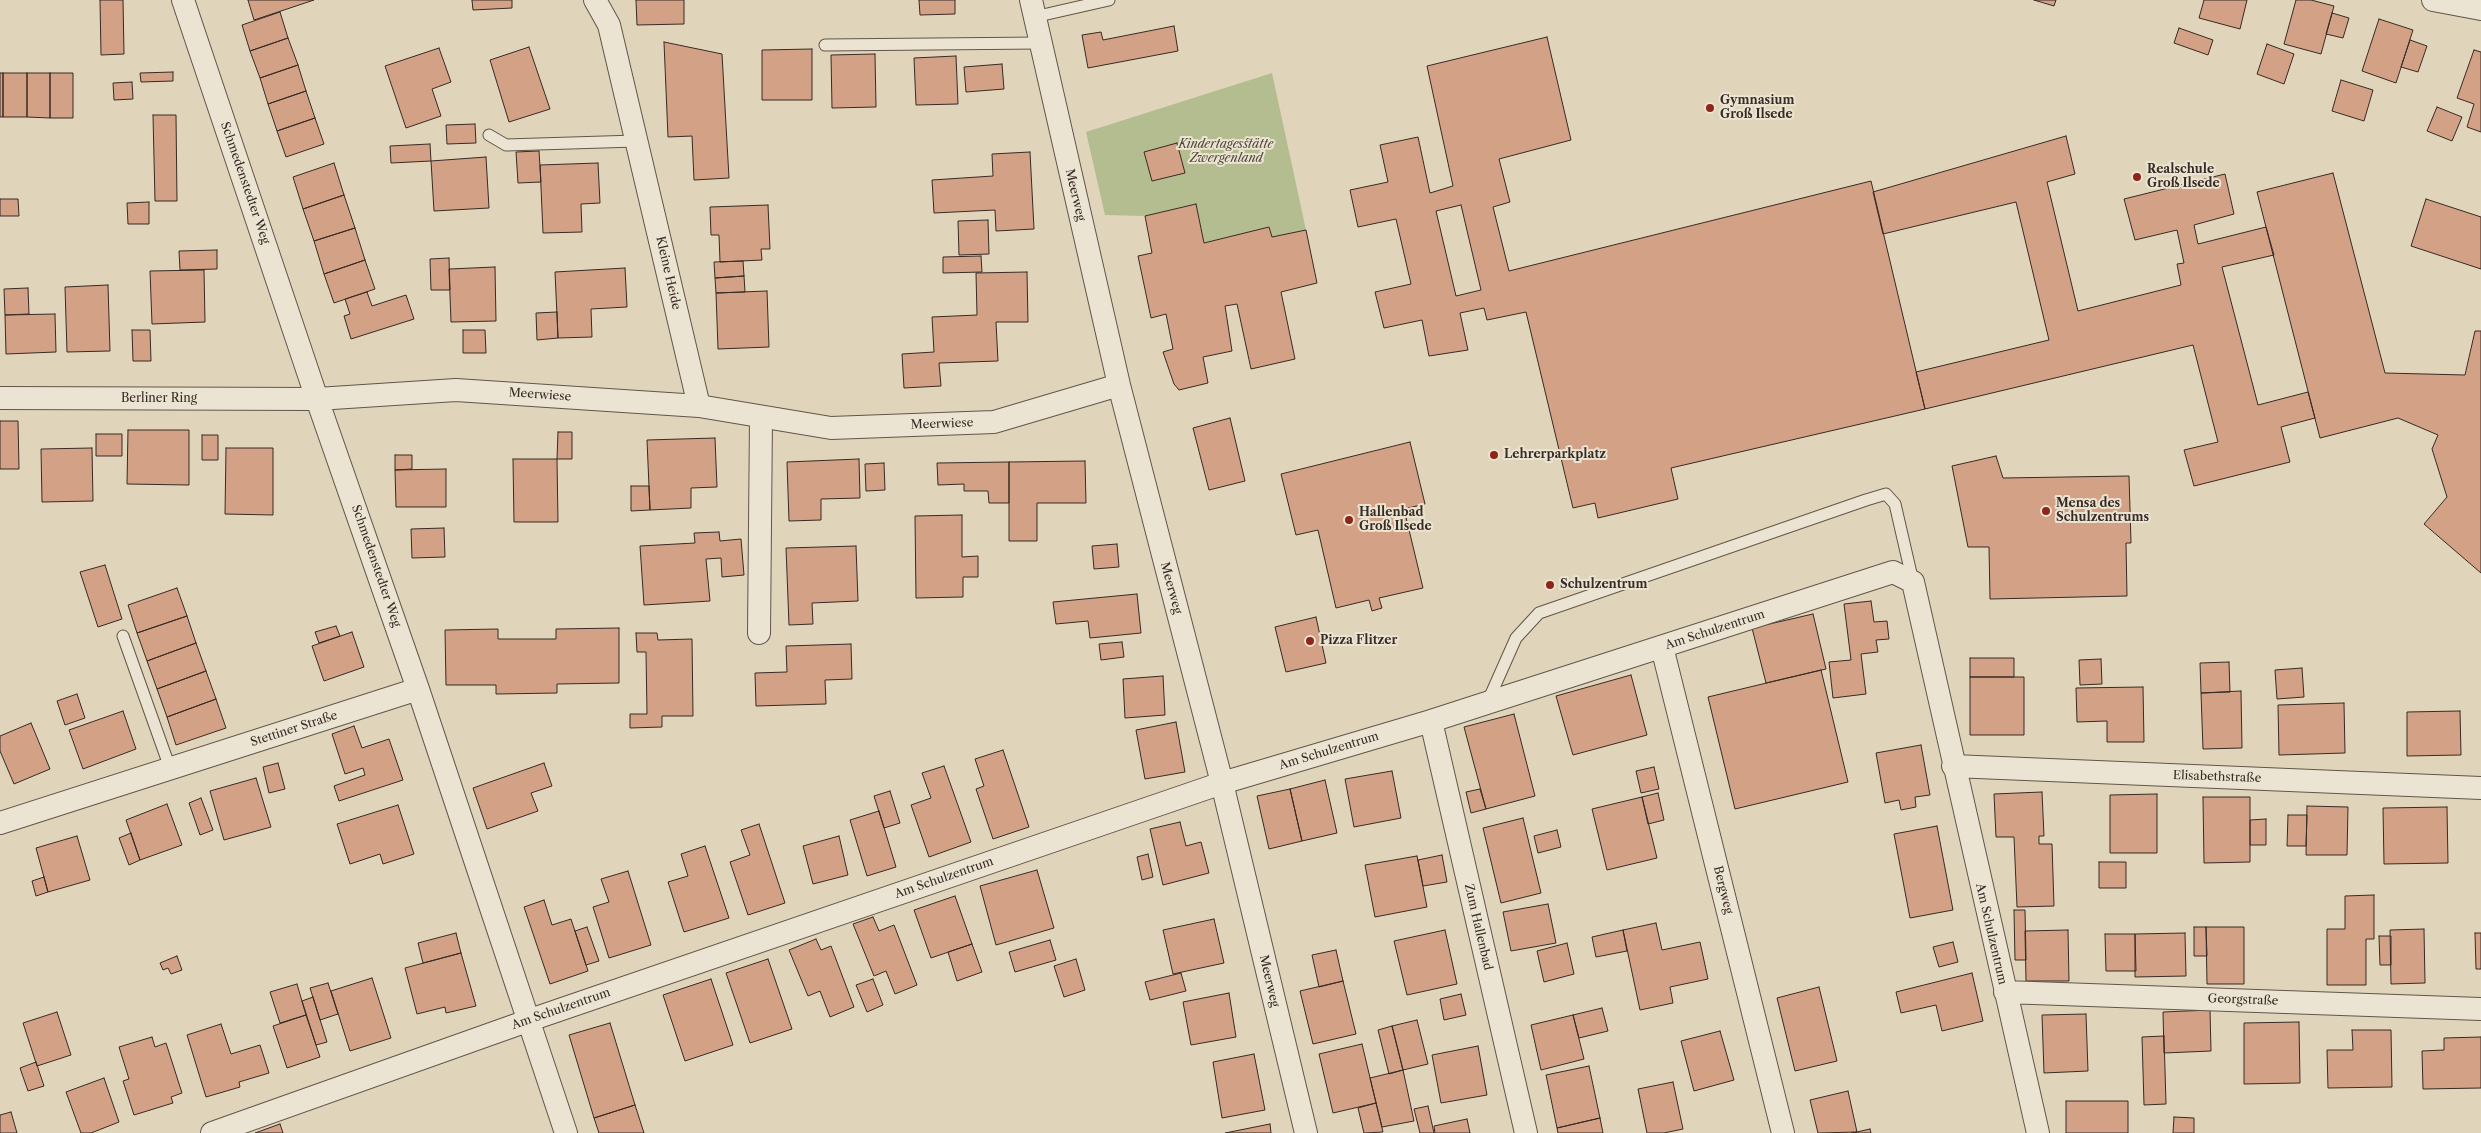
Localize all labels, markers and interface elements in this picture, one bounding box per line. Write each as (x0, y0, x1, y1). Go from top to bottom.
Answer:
place label: Gymnasium Groß Ilsede (1720, 94, 1794, 122)
marker: Gymnasium Groß Ilsede (1704, 102, 1716, 114)
street label: Schmedenstedter Weg (217, 120, 273, 246)
park label: Kindertagesstätte Zwergenland (1179, 138, 1273, 166)
place label: Realschule Groß Ilsede (2147, 163, 2220, 191)
street label: Meerweg (1062, 168, 1088, 222)
marker: Realschule Groß Ilsede (2131, 171, 2143, 183)
street label: Kleine Heide (653, 235, 683, 311)
street label: Meerwiese (508, 386, 572, 404)
street label: Berliner Ring (121, 392, 197, 406)
street label: Meerwiese (910, 416, 974, 432)
place label: Lehrerparkplatz (1504, 448, 1606, 462)
marker: Lehrerparkplatz (1488, 449, 1500, 461)
place label: Mensa des Schulzentrums (2056, 497, 2149, 525)
street label: Schmedenstedter Weg (348, 503, 404, 629)
marker: Mensa des Schulzentrums (2040, 505, 2052, 517)
place label: Hallenbad Groß Ilsede (1359, 506, 1432, 534)
marker: Hallenbad Groß Ilsede (1343, 514, 1355, 526)
street label: Meerweg (1157, 561, 1185, 615)
place label: Schulzentrum (1560, 578, 1647, 592)
marker: Schulzentrum (1544, 579, 1556, 591)
street label: Am Schulzentrum (1664, 607, 1766, 653)
place label: Pizza Flitzer (1320, 634, 1397, 648)
marker: Pizza Flitzer (1304, 635, 1316, 647)
street label: Stettiner Straße (249, 708, 339, 750)
street label: Am Schulzentrum (1277, 729, 1381, 773)
street label: Elisabethstraße (2173, 768, 2261, 786)
street label: Am Schulzentrum (893, 854, 995, 902)
street label: Bergweg (1710, 864, 1736, 916)
street label: Zum Hallenbad (1461, 882, 1495, 972)
street label: Am Schulzentrum (1972, 882, 2010, 986)
street label: Meerweg (1256, 954, 1282, 1008)
street label: Am Schulzentrum (510, 985, 612, 1033)
street label: Georgstraße (2207, 992, 2279, 1008)

